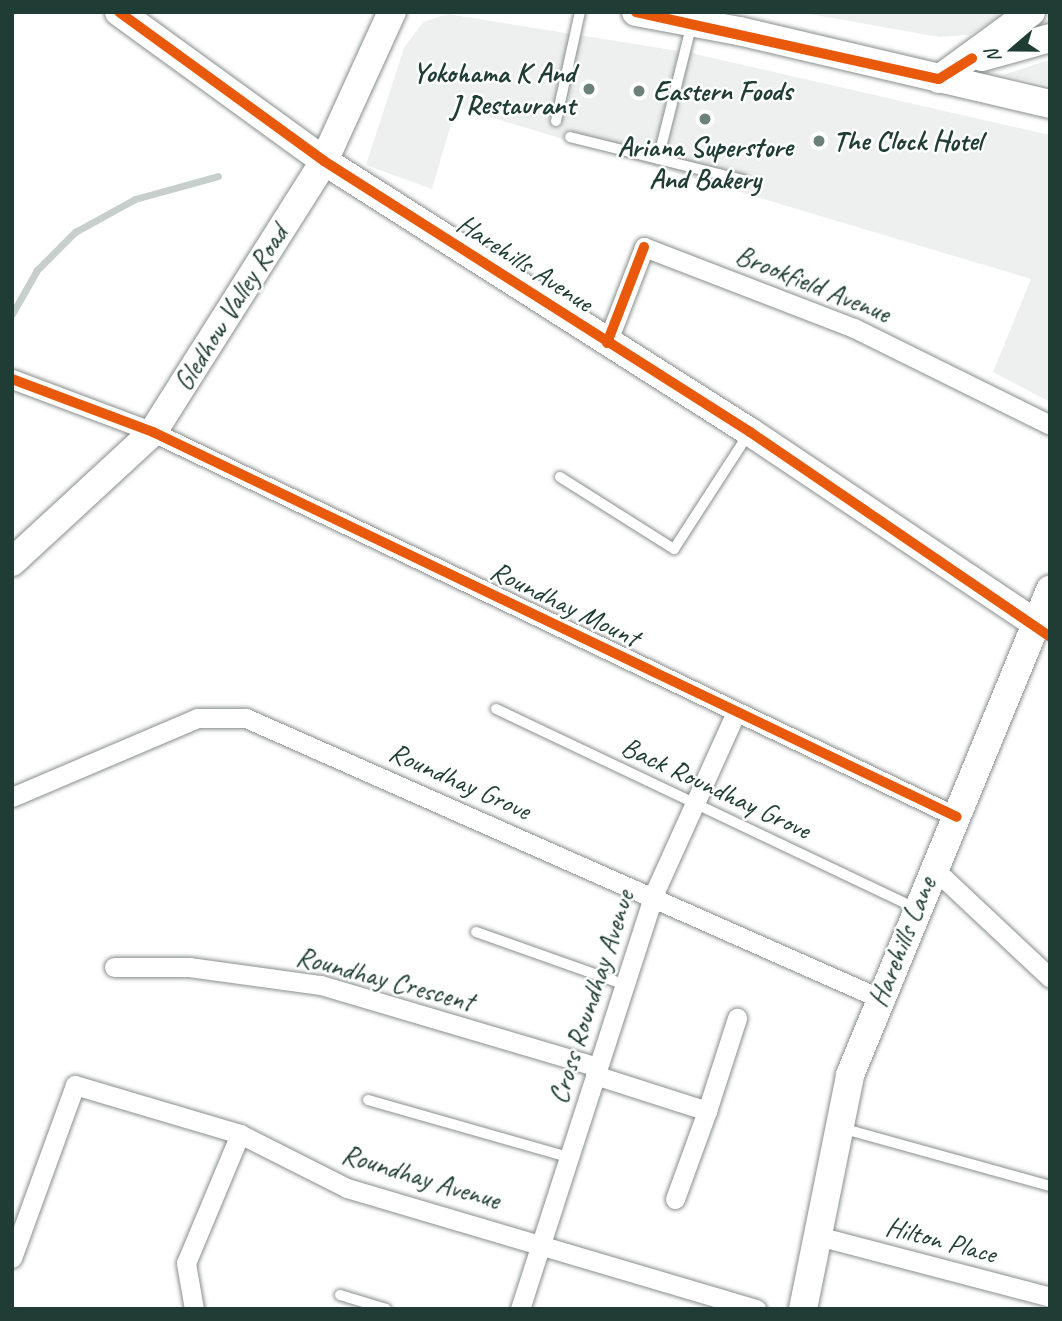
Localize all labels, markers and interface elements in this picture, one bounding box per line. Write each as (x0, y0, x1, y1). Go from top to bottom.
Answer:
north arrow (978, 14, 1048, 84)
text: N (980, 47, 1007, 66)
place label: Yokohama K And J Restaurant (413, 56, 575, 122)
place label: Eastern Foods (653, 74, 792, 108)
marker: Yokohama K And J Restaurant (581, 81, 597, 97)
marker: Eastern Foods (631, 83, 647, 99)
marker: Ariana Superstore And Bakery (697, 111, 713, 127)
place label: The Clock Hotel (833, 124, 982, 158)
place label: Ariana Superstore And Bakery (618, 130, 792, 196)
marker: The Clock Hotel (811, 133, 827, 149)
street label: Harehills Avenue (451, 207, 599, 319)
street label: Gledhow Valley Road (167, 219, 295, 397)
street label: Brookfield Avenue (731, 238, 895, 330)
street label: Roundhay Mount (485, 554, 645, 654)
street label: Back Roundhay Grove (616, 729, 816, 847)
street label: Roundhay Grove (384, 735, 536, 827)
street label: Harehills Lane (861, 872, 943, 1012)
street label: Cross Roundhay Avenue (541, 886, 641, 1108)
street label: Roundhay Crescent (293, 939, 477, 1019)
street label: Roundhay Avenue (338, 1137, 504, 1217)
street label: Hilton Place (882, 1209, 1000, 1271)

